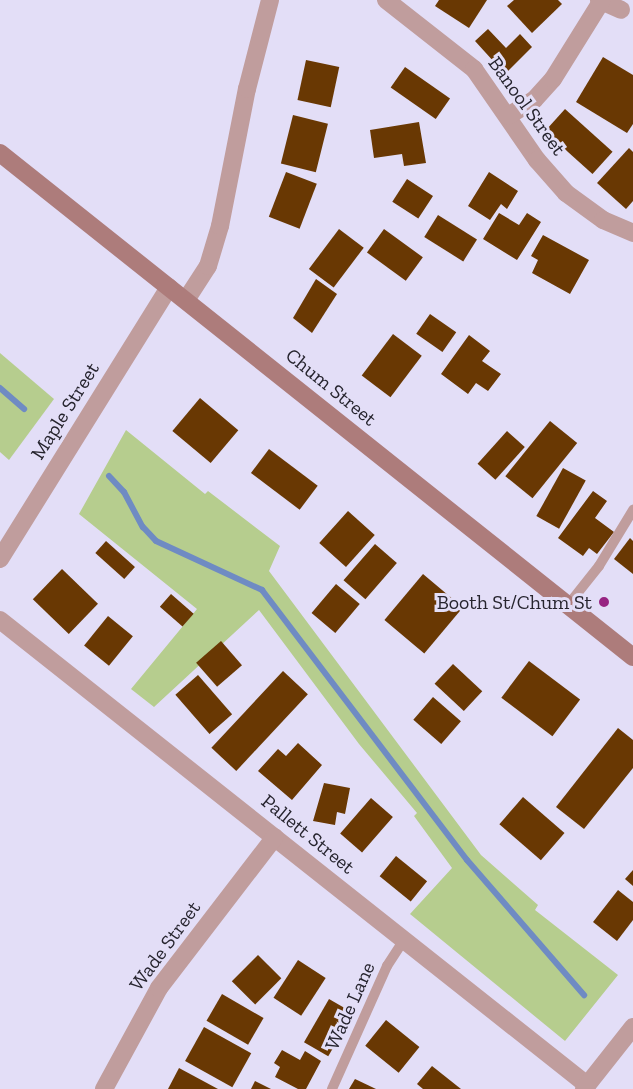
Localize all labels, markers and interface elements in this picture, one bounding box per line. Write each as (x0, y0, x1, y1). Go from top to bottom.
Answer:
street label: Banool Street (483, 52, 571, 160)
street label: Chum Street (281, 343, 381, 431)
street label: Maple Street (26, 358, 104, 464)
place label: Booth St/Chum St (437, 590, 592, 614)
marker: Booth St/Chum St (597, 595, 611, 609)
street label: Pallett Street (256, 789, 360, 879)
street label: Wade Street (124, 896, 206, 996)
street label: Wade Lane (320, 958, 380, 1054)

